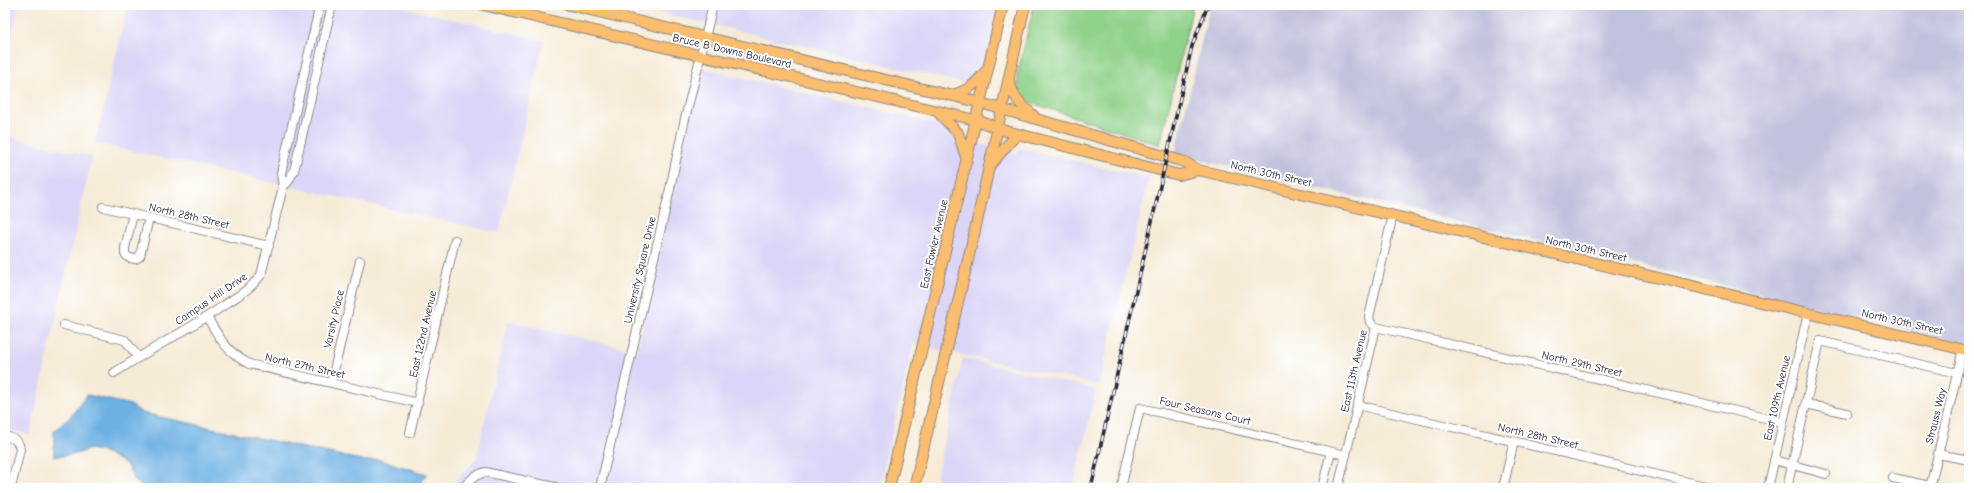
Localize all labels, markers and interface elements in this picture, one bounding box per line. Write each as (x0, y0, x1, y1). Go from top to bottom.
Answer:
street label: Bruce B Downs Boulevard (671, 31, 793, 71)
street label: North 30th Street (1229, 158, 1314, 190)
street label: East Fowler Avenue (917, 198, 951, 290)
street label: North 28th Street (148, 200, 231, 232)
street label: University Square Drive (621, 215, 659, 325)
street label: North 30th Street (1544, 233, 1629, 265)
street label: Campus Hill Drive (173, 270, 250, 328)
street label: Varsity Place (321, 288, 347, 349)
street label: East 122nd Avenue (407, 289, 439, 379)
street label: North 30th Street (1860, 306, 1945, 338)
street label: East 113th Avenue (1338, 328, 1370, 413)
street label: North 29th Street (1541, 348, 1624, 380)
street label: North 27th Street (264, 351, 347, 382)
street label: East 109th Avenue (1761, 354, 1793, 442)
street label: Strauss Way (1923, 387, 1949, 445)
street label: Four Seasons Court (1158, 394, 1253, 428)
street label: North 28th Street (1497, 420, 1580, 452)

